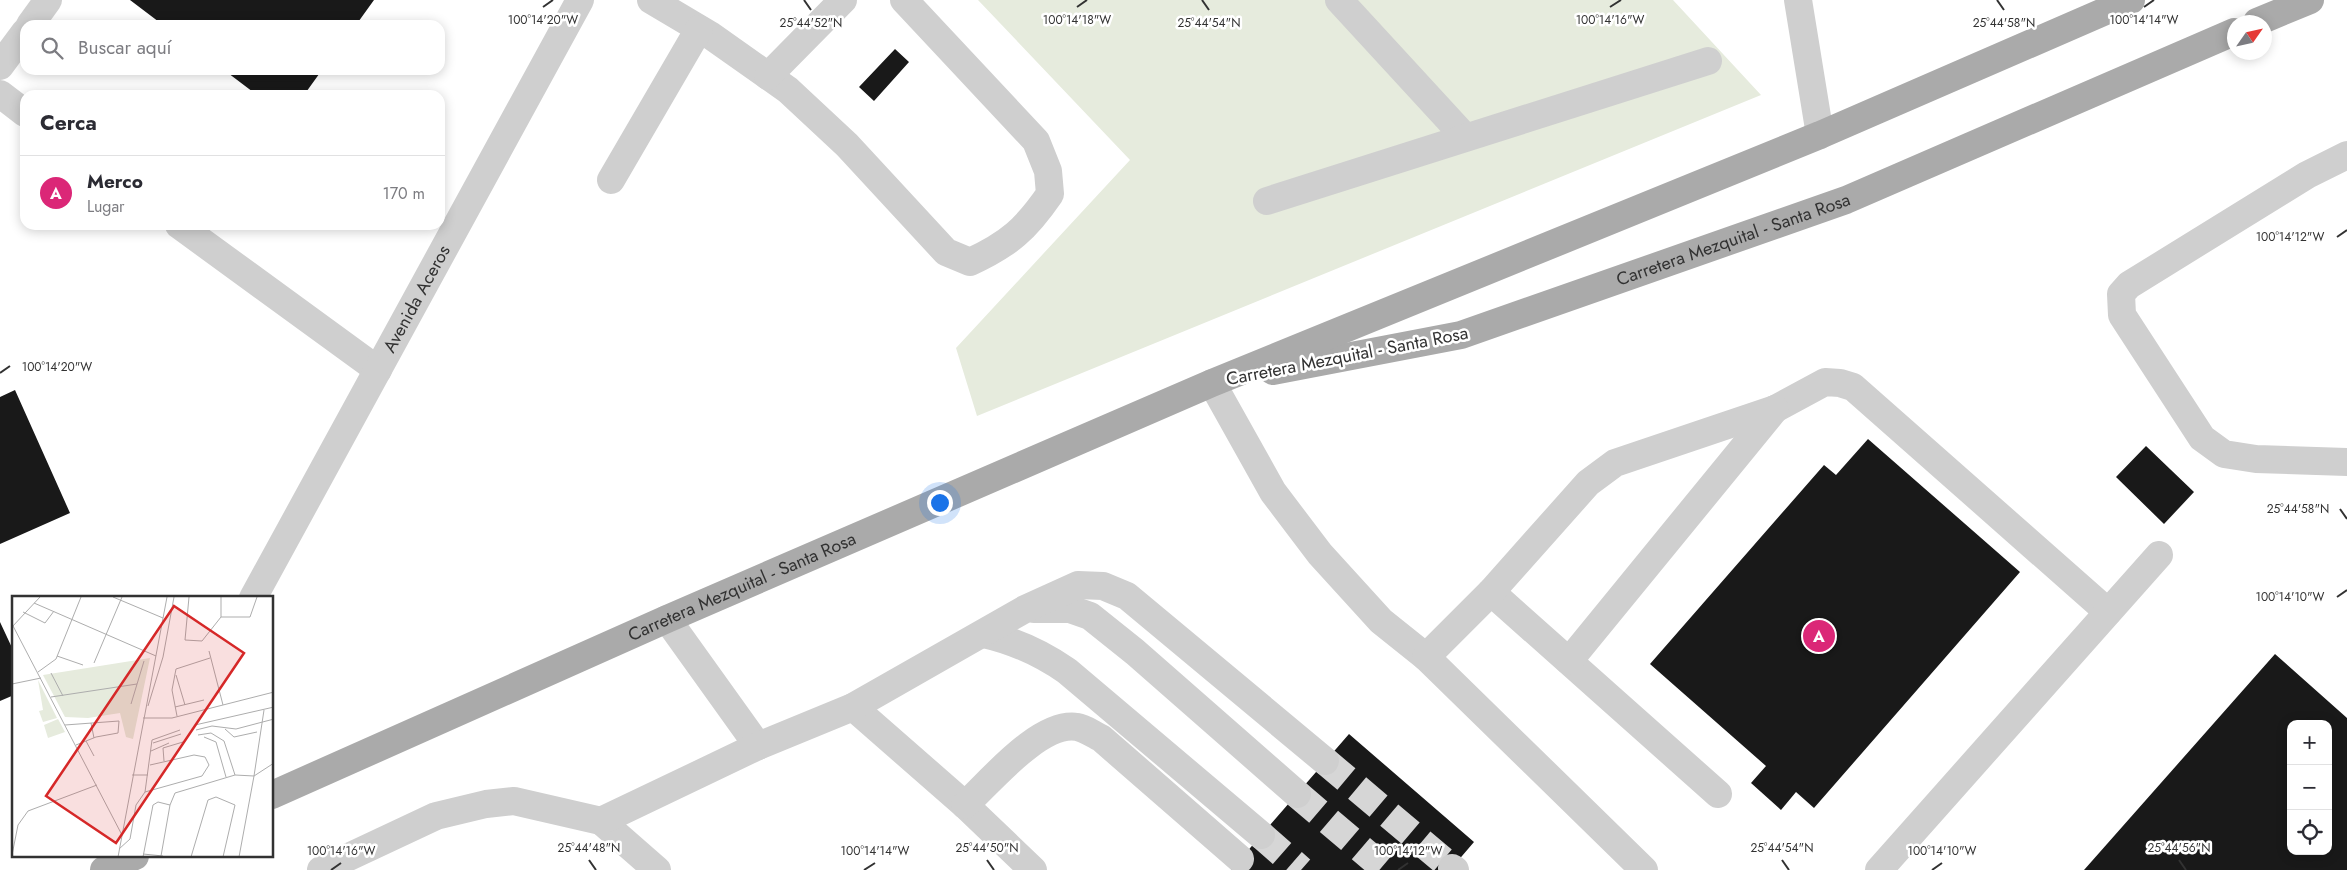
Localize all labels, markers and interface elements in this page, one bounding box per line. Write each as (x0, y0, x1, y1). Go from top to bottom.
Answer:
text: 100°14'20"W (508, 11, 578, 29)
text: 100°14'18"W (1043, 11, 1111, 29)
text: 100°14'16"W (1576, 11, 1644, 29)
text: 100°14'14"W (2110, 11, 2179, 29)
text: 25°44'52"N (780, 14, 842, 32)
text: 25°44'54"N (1178, 14, 1241, 32)
text: 25°44'58"N (1973, 14, 2035, 32)
north arrow (2227, 15, 2272, 60)
search box (20, 20, 445, 75)
icon: search (38, 34, 66, 62)
text: Buscar aquí (78, 34, 172, 61)
text: Cerca (40, 108, 97, 138)
text: Merco (87, 168, 143, 195)
text: A (50, 182, 62, 205)
text: 170 m (383, 182, 425, 205)
street label: Carretera Mezquital - Santa Rosa (1613, 186, 1854, 293)
text: Lugar (87, 195, 125, 218)
text: 100°14'12"W (2256, 228, 2324, 246)
street label: Avenida Aceros (377, 240, 457, 357)
street label: Carretera Mezquital - Santa Rosa (1224, 320, 1470, 392)
text: 100°14'20"W (22, 358, 92, 376)
your location (927, 490, 953, 516)
text: 25°44'58"N (2267, 500, 2329, 518)
street label: Carretera Mezquital - Santa Rosa (624, 526, 860, 648)
text: 100°14'10"W (2255, 588, 2325, 606)
inset map (12, 596, 274, 858)
pin: A (1803, 617, 1835, 655)
map controls (2287, 720, 2332, 855)
button: + (2287, 720, 2332, 765)
button: − (2287, 765, 2332, 810)
button: locate (2287, 810, 2332, 855)
text: 25°44'48"N (558, 839, 620, 857)
text: 25°44'50"N (955, 839, 1019, 857)
text: 25°44'54"N (1751, 839, 1814, 857)
text: 25°44'56"N (2148, 839, 2210, 857)
text: 100°14'16"W (307, 842, 375, 860)
text: 100°14'14"W (841, 842, 910, 860)
text: 100°14'12"W (1374, 842, 1442, 860)
text: 100°14'10"W (1907, 842, 1977, 860)

